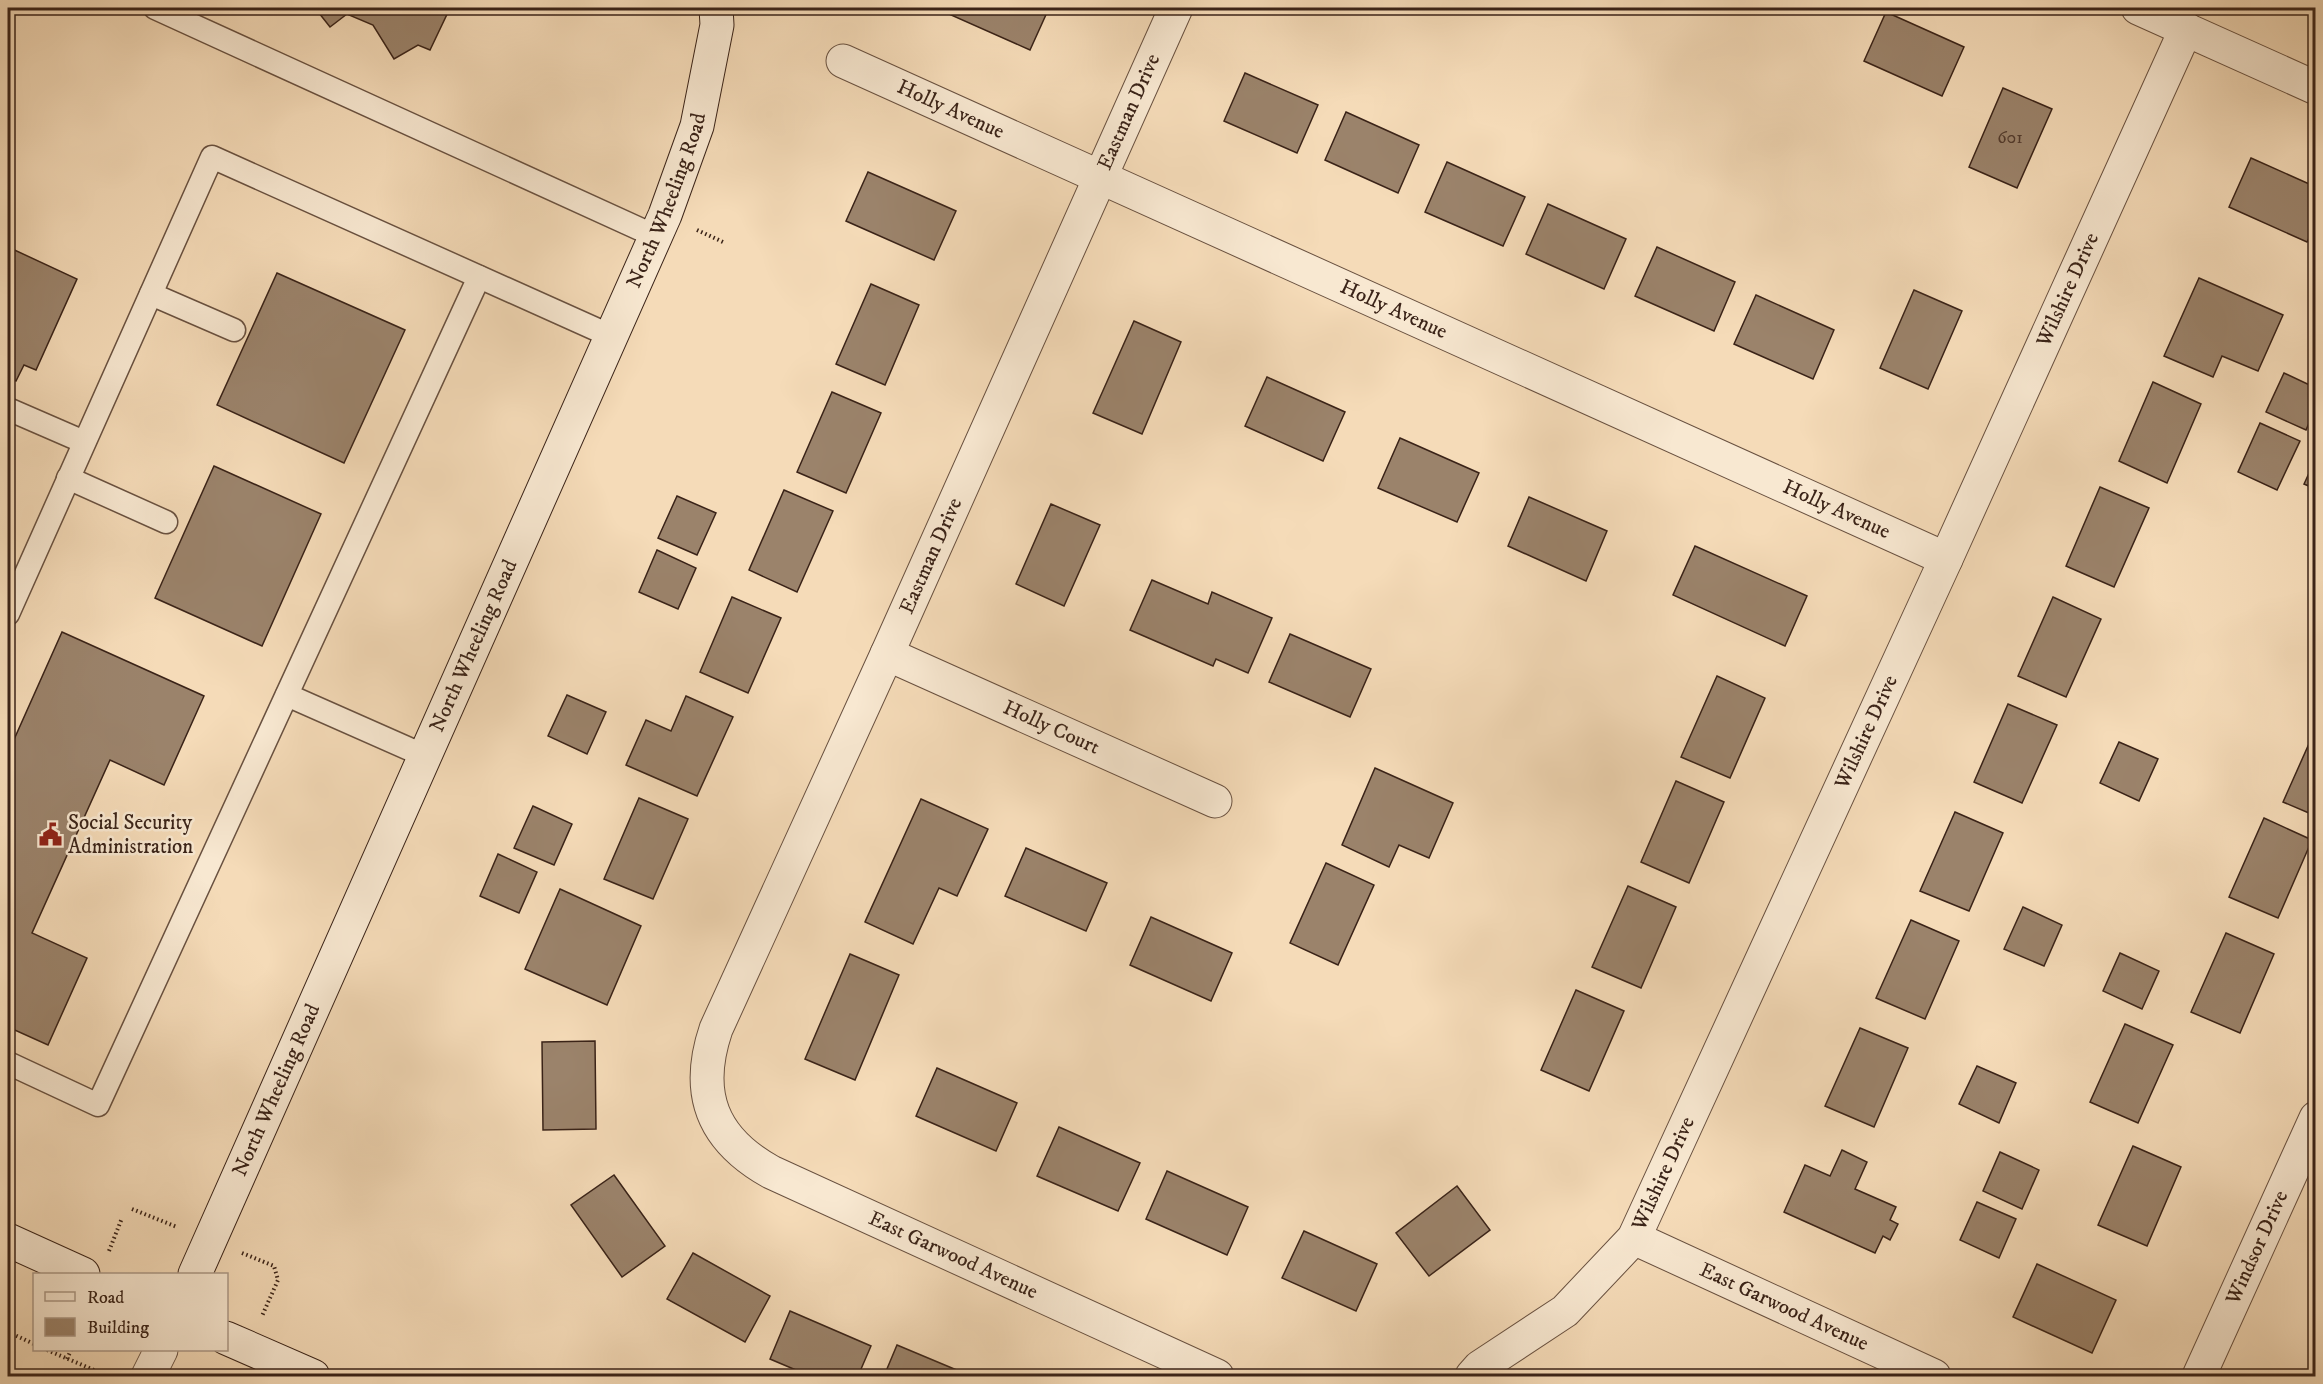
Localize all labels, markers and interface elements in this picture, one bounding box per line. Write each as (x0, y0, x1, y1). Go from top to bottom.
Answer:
street label: Eastman Drive (1092, 50, 1166, 174)
street label: Holly Avenue (893, 74, 1009, 145)
street label: North Wheeling Road (621, 110, 712, 292)
house number: 601 (1997, 127, 2023, 149)
street label: Wilshire Drive (2030, 229, 2105, 352)
street label: Holly Avenue (1336, 274, 1451, 345)
street label: Holly Avenue (1779, 474, 1894, 545)
street label: Eastman Drive (894, 494, 968, 618)
street label: North Wheeling Road (424, 555, 524, 736)
street label: Wilshire Drive (1829, 671, 1904, 794)
street label: Holly Court (999, 695, 1104, 761)
place label: Social Security Administration (68, 810, 193, 860)
public building icon: Social Security Administration (37, 822, 63, 848)
street label: North Wheeling Road (227, 999, 326, 1181)
street label: Wilshire Drive (1626, 1112, 1701, 1236)
street label: Windsor Drive (2220, 1186, 2294, 1310)
street label: East Garwood Avenue (864, 1205, 1042, 1305)
street label: East Garwood Avenue (1695, 1257, 1873, 1357)
legend (33, 1273, 228, 1351)
text: Road (87, 1287, 124, 1309)
text: Building (87, 1317, 149, 1339)

